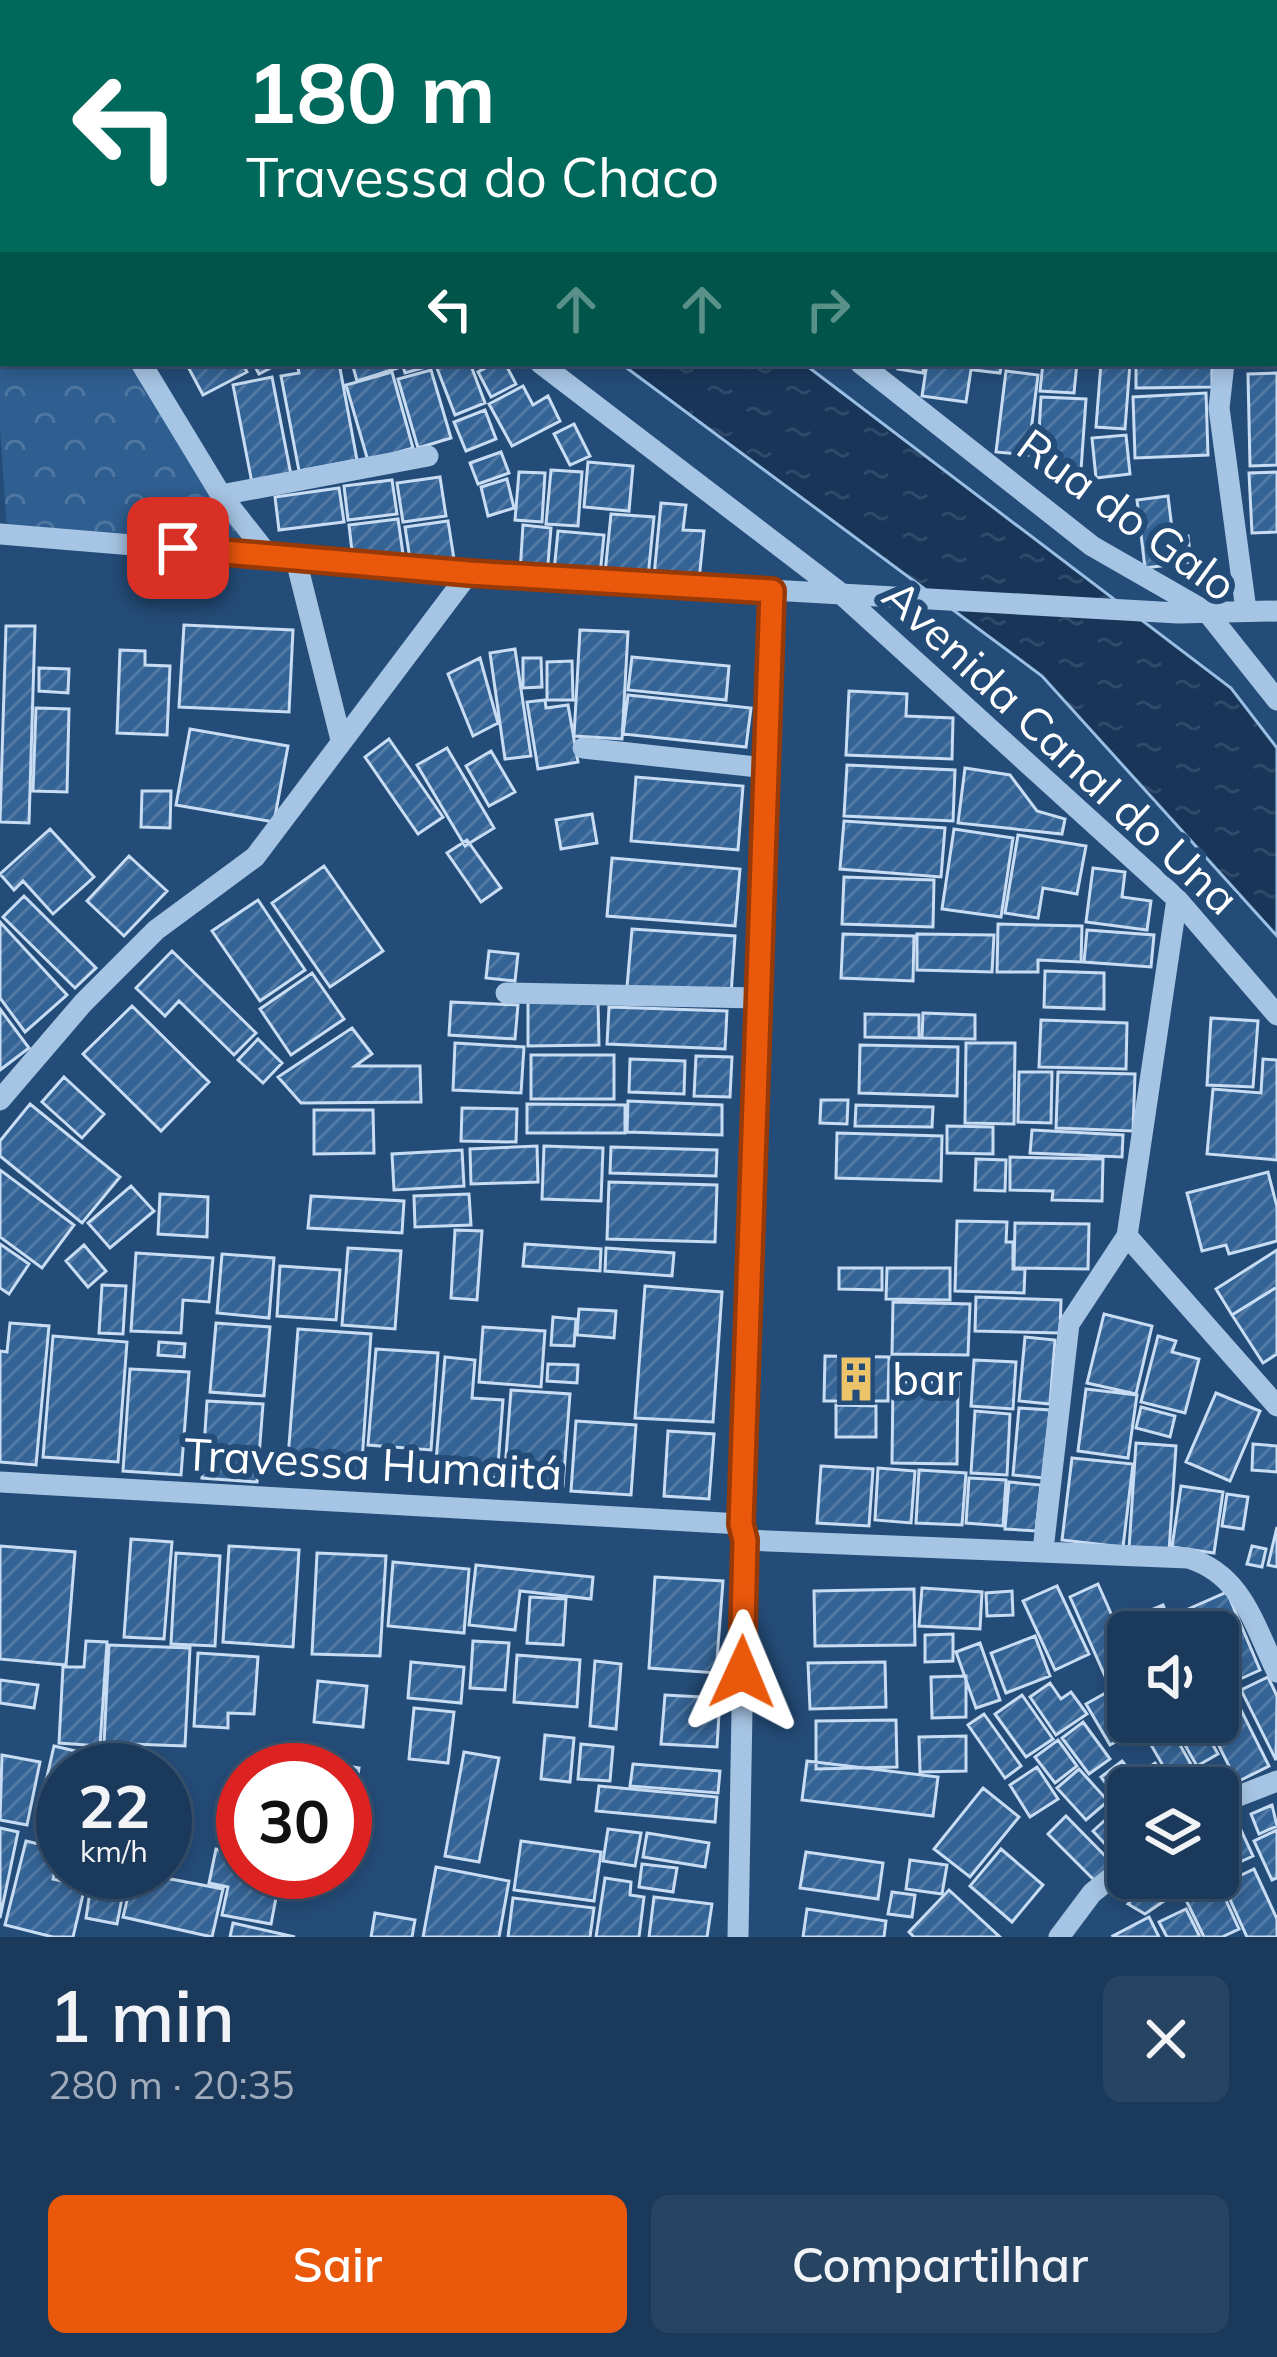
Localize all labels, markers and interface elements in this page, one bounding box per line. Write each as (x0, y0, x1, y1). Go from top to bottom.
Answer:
text: 180 m (246, 39, 496, 144)
icon: left (48, 48, 204, 204)
text: Travessa do Chaco (246, 143, 719, 211)
icon: left (417, 276, 483, 342)
icon: ahead (543, 276, 609, 342)
icon: ahead (669, 276, 735, 342)
icon: right (795, 276, 861, 342)
street label: Rua do Galo (1007, 416, 1248, 612)
pin (127, 497, 229, 599)
icon: arrive (145, 515, 211, 581)
street label: Avenida Canal do Una (872, 567, 1251, 926)
place label: bar (892, 1350, 963, 1406)
building icon: bar (831, 1354, 881, 1404)
street label: Travessa Humaitá (183, 1425, 563, 1501)
position arrow (679, 1609, 805, 1735)
map controls (1107, 1611, 1239, 1899)
button: sound (1107, 1611, 1239, 1743)
speed limit sign: 30 (216, 1743, 372, 1899)
button: layers (1107, 1767, 1239, 1899)
text: 22 (78, 1768, 150, 1843)
text: km/h (80, 1832, 148, 1870)
text: 1 min (48, 1970, 235, 2060)
button: close (1103, 1976, 1229, 2102)
text: 280 m · 20:35 (48, 2060, 294, 2109)
button: Sair (48, 2195, 627, 2333)
button: Compartilhar (651, 2195, 1229, 2333)

